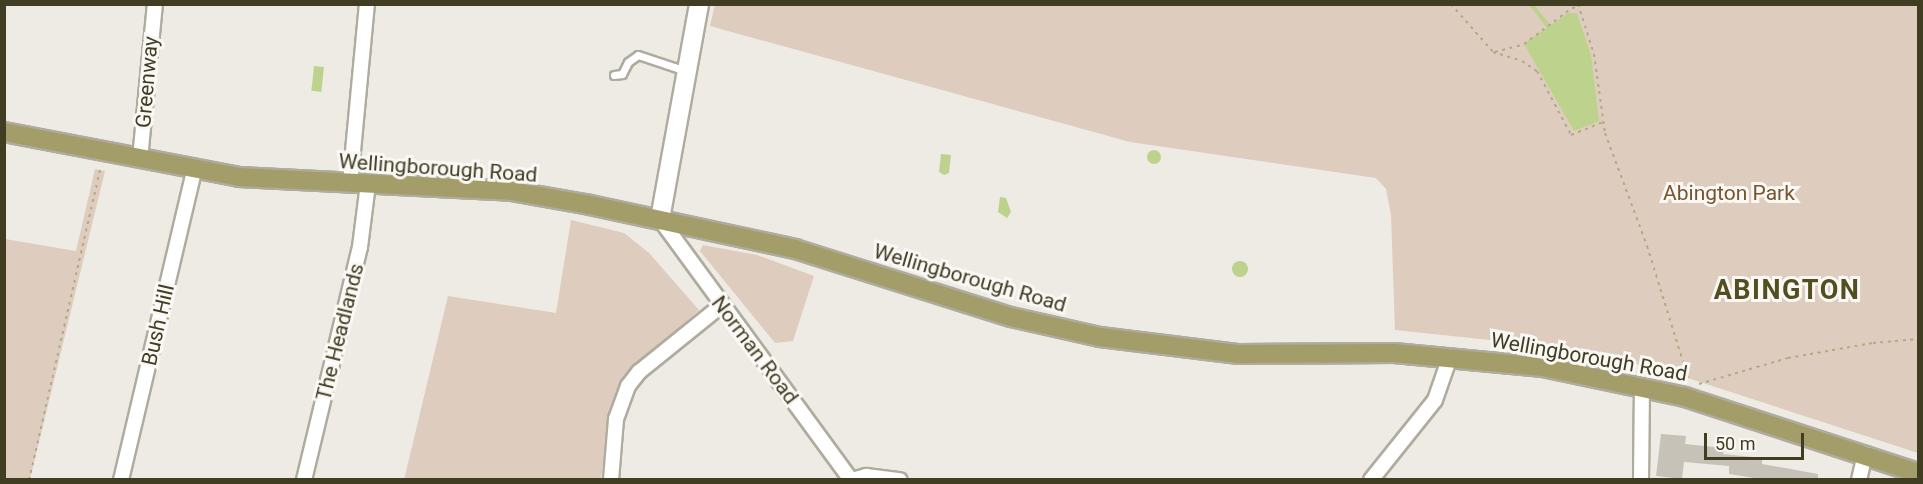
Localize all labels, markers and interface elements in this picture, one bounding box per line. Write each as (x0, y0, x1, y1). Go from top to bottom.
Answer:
street label: Greenway (130, 35, 164, 129)
street label: Wellingborough Road (338, 148, 538, 188)
park label: Abington Park (1663, 180, 1795, 206)
street label: Wellingborough Road (871, 238, 1069, 318)
street label: The Headlands (311, 261, 369, 403)
district label: ABINGTON (1714, 275, 1860, 307)
street label: Bush Hill (136, 282, 180, 368)
street label: Norman Road (706, 291, 804, 409)
street label: Wellingborough Road (1489, 327, 1689, 387)
scale bar (1707, 421, 1808, 459)
text: 50 m (1715, 433, 1755, 454)

